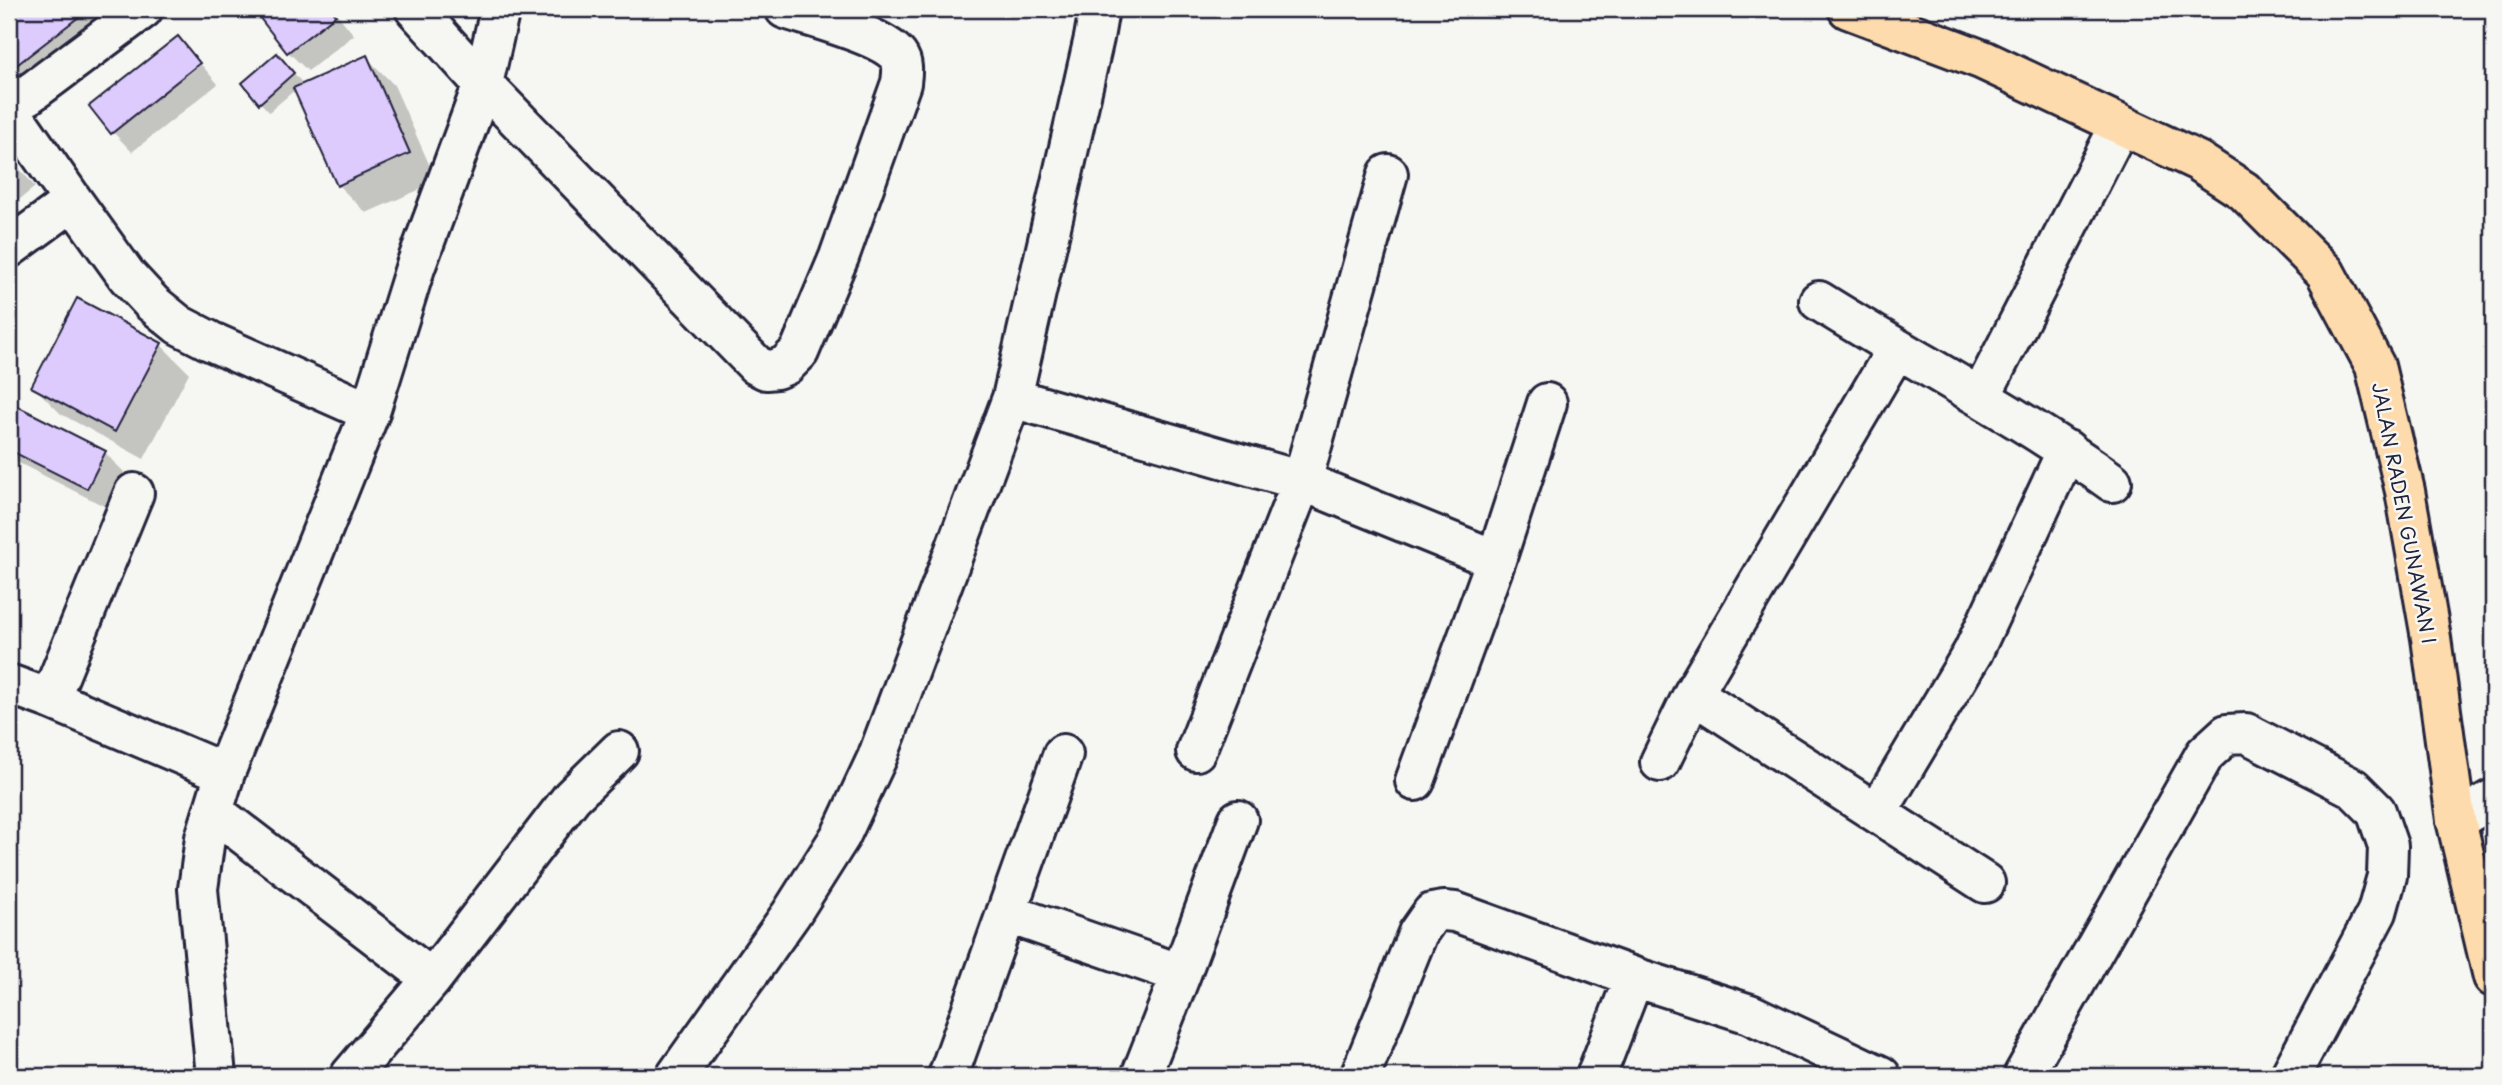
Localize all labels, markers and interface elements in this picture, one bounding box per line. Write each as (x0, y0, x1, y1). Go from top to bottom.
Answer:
street label: JALAN RADEN GUNAWAN I (2366, 380, 2444, 646)

